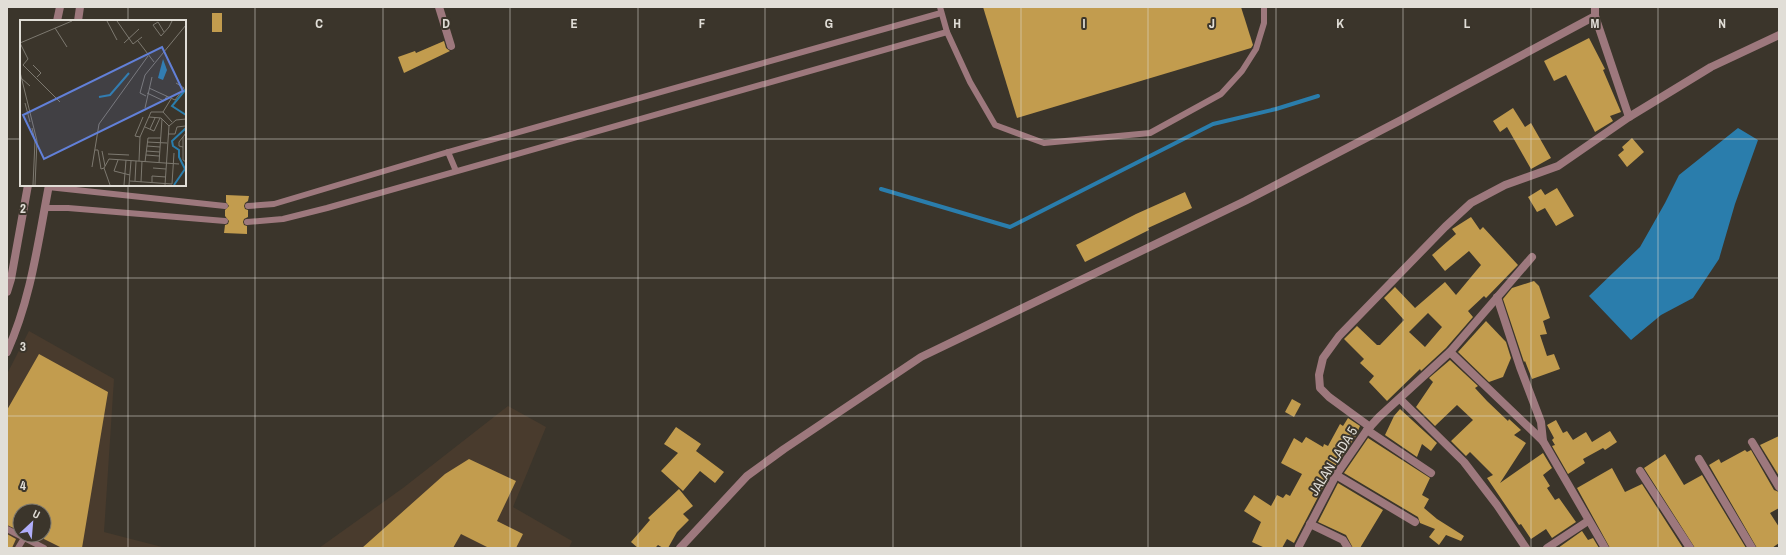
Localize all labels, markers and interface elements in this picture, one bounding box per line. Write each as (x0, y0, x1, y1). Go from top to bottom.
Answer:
text: C (315, 15, 323, 32)
text: D (442, 15, 450, 32)
text: E (570, 15, 578, 32)
text: F (699, 15, 706, 32)
text: G (825, 15, 833, 32)
text: H (953, 15, 961, 32)
text: I (1083, 15, 1086, 32)
text: J (1209, 15, 1215, 32)
text: K (1336, 15, 1344, 32)
text: L (1464, 15, 1471, 32)
text: M (1591, 15, 1600, 32)
text: N (1718, 15, 1726, 32)
inset map (20, 20, 186, 186)
text: 2 (20, 200, 26, 217)
text: 3 (20, 338, 26, 355)
street label: JALAN LADA 5 (1305, 423, 1361, 499)
text: 4 (20, 477, 26, 494)
north arrow (12, 503, 52, 543)
text: U (30, 506, 42, 522)

